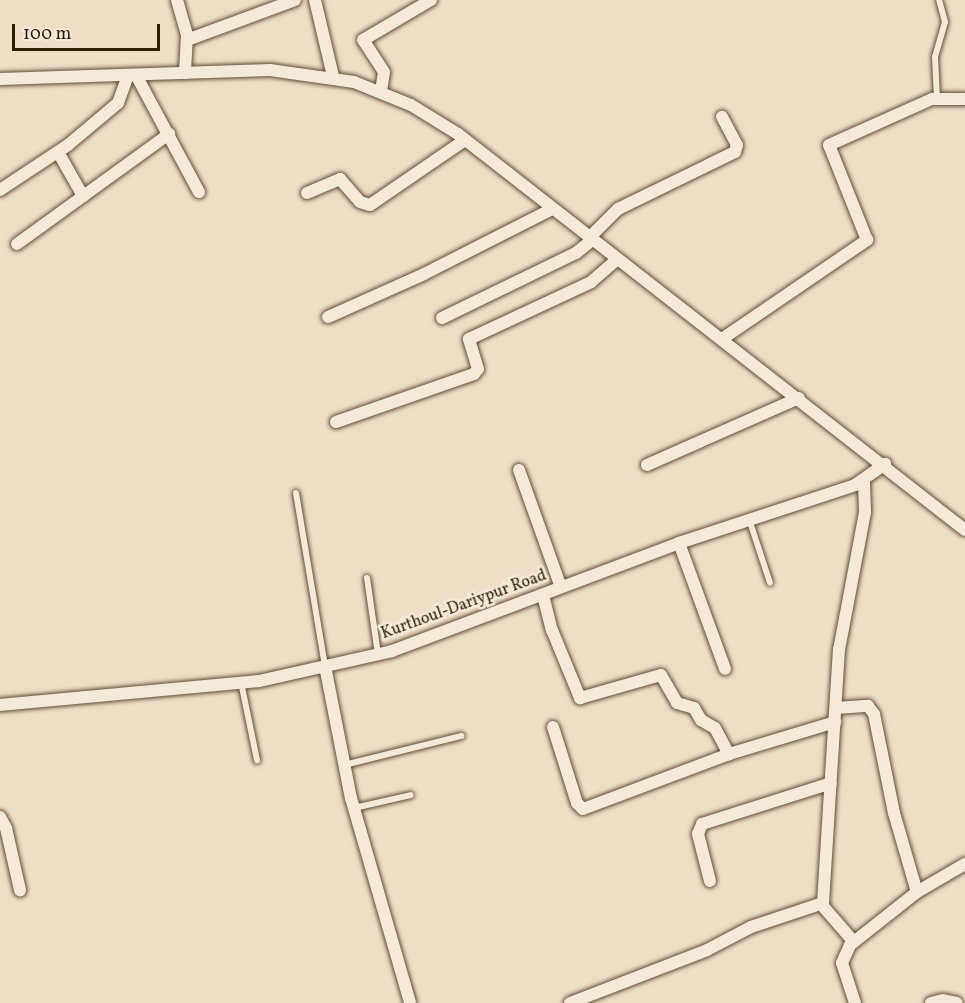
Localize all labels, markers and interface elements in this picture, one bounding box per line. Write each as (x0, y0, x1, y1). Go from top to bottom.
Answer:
scale bar (15, 12, 164, 50)
text: 100 m (23, 22, 72, 47)
street label: Kurthoul-Dariypur Road (379, 566, 549, 644)

